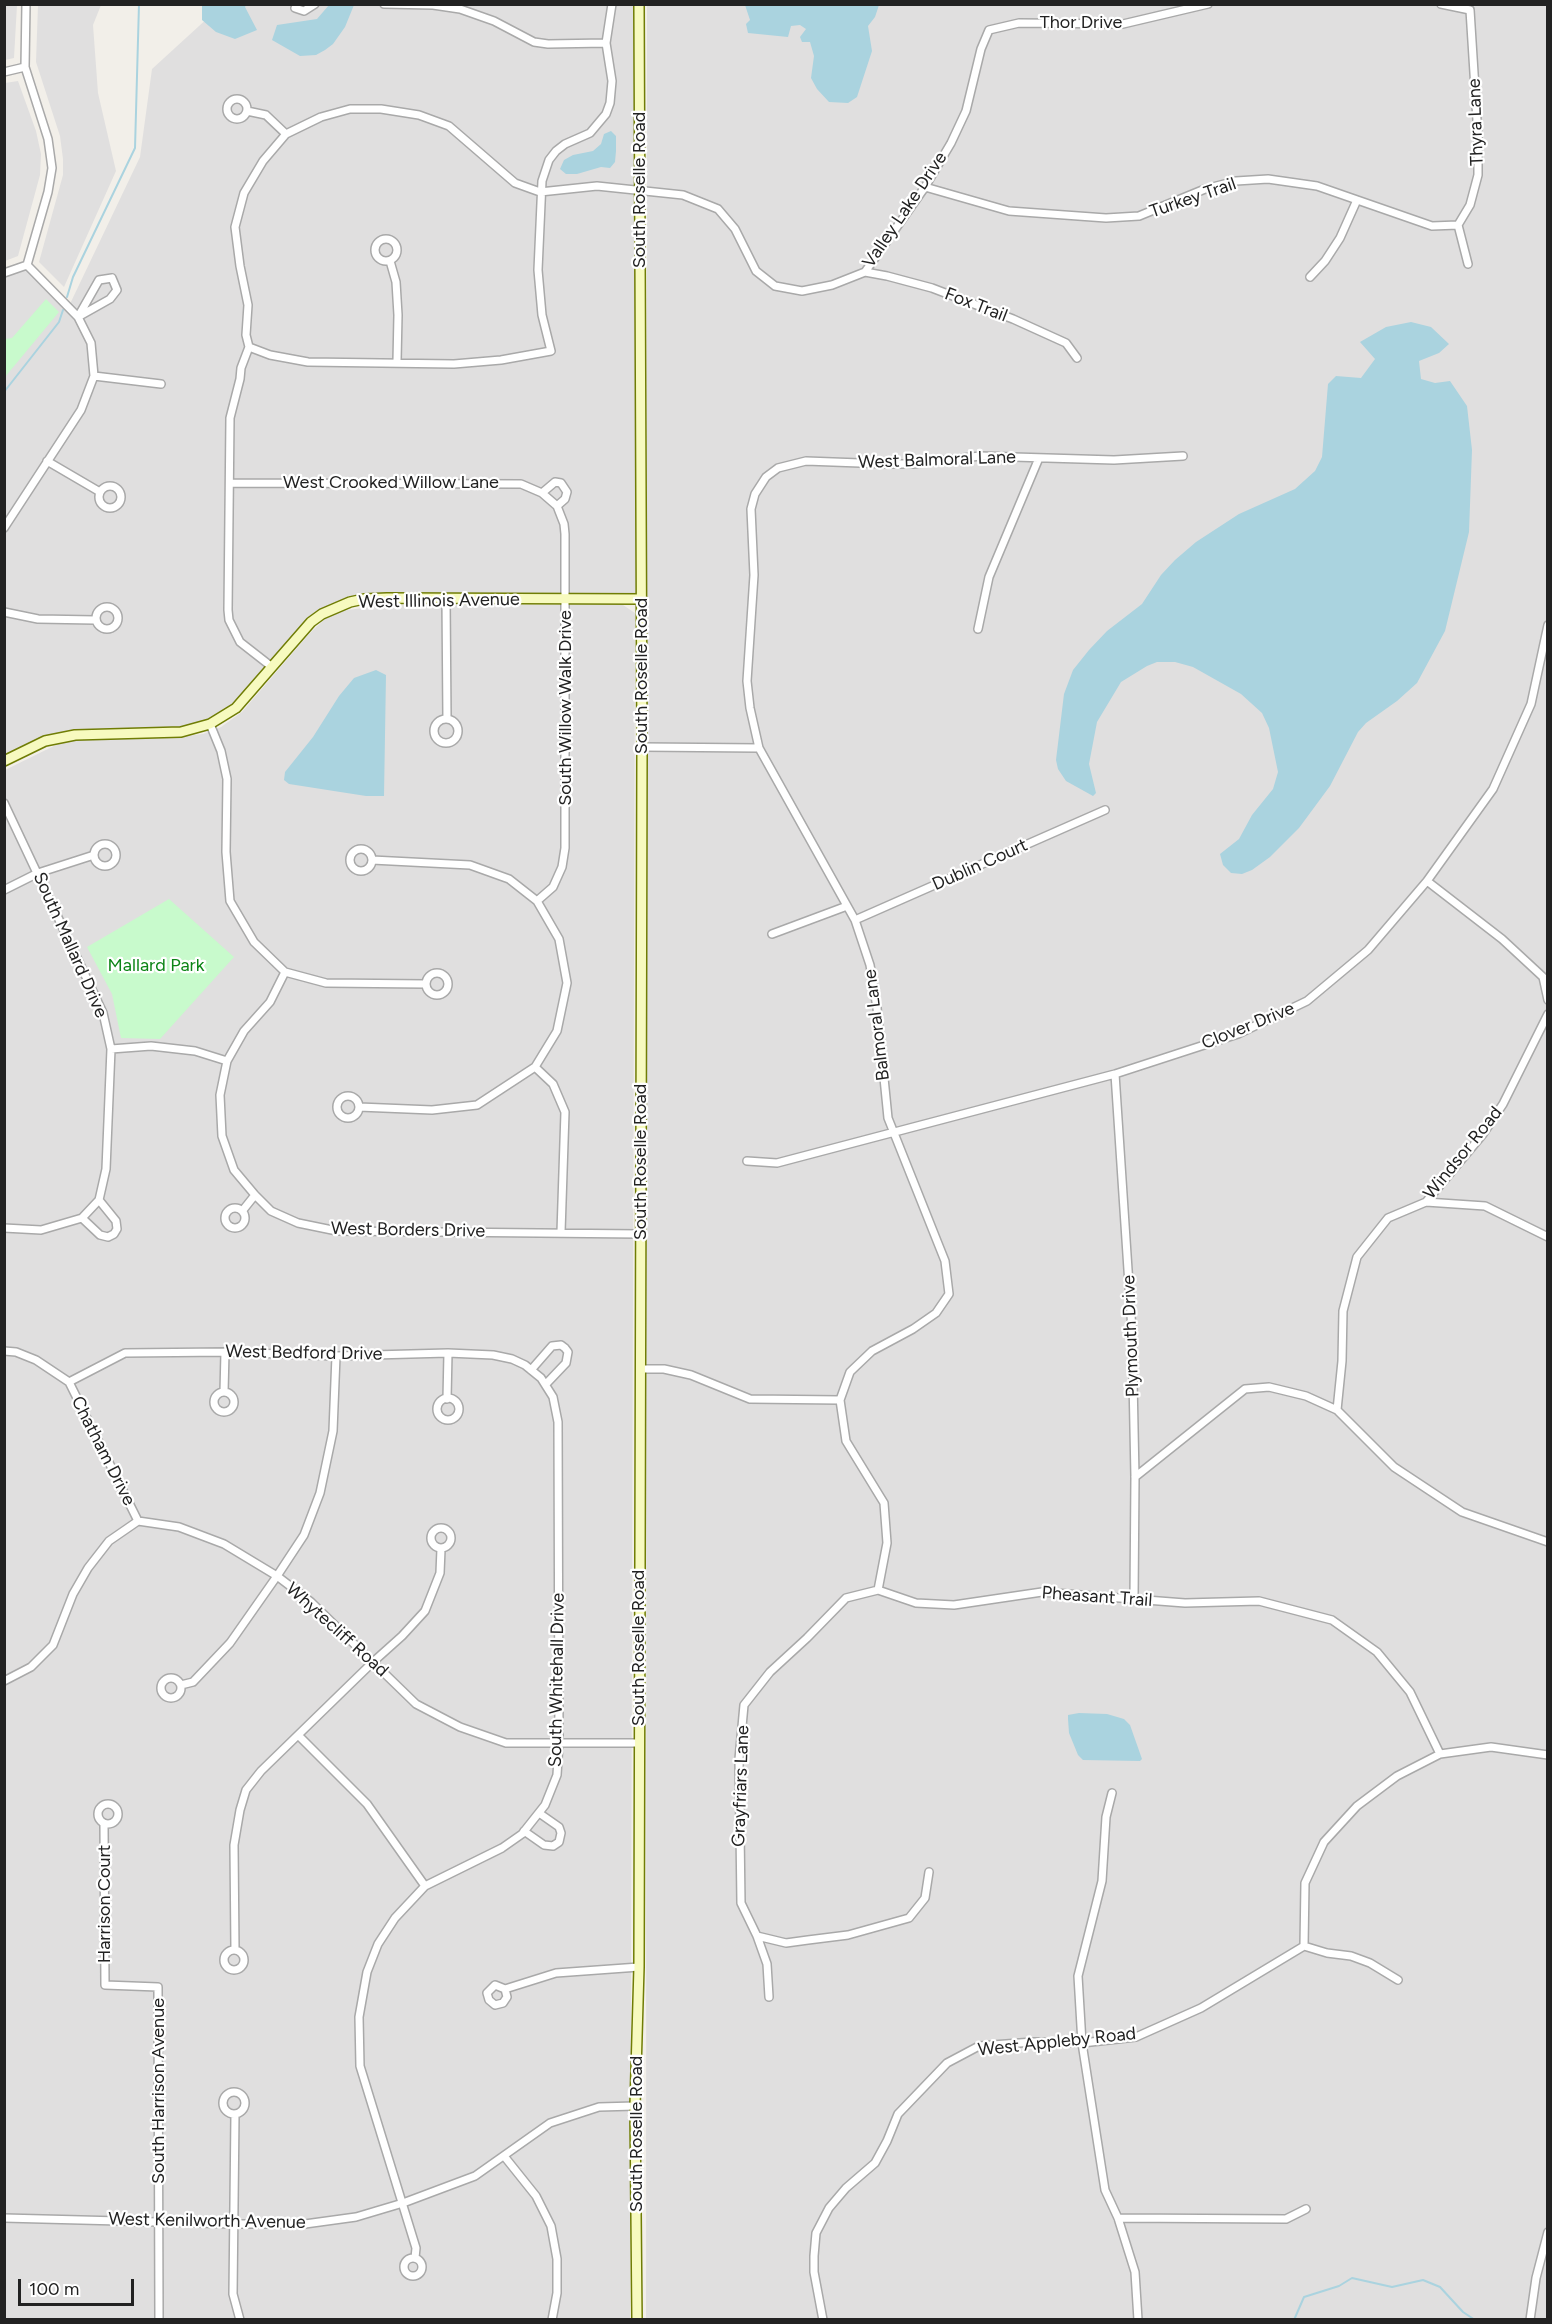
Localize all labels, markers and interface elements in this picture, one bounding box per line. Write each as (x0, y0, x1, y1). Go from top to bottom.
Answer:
street label: Thor Drive (1040, 12, 1122, 34)
street label: Thyra Lane (1464, 78, 1488, 166)
street label: South Roselle Road (629, 112, 651, 268)
street label: Valley Lake Drive (858, 148, 952, 272)
street label: Turkey Trail (1147, 173, 1239, 223)
street label: Fox Trail (942, 283, 1010, 327)
street label: West Balmoral Lane (858, 446, 1016, 474)
street label: West Crooked Willow Lane (283, 472, 499, 494)
street label: West Illinois Avenue (358, 589, 520, 613)
street label: South Roselle Road (631, 598, 653, 754)
street label: South Willow Walk Drive (555, 610, 577, 806)
street label: Dublin Court (929, 834, 1031, 896)
street label: South Mallard Drive (28, 869, 112, 1021)
park label: Mallard Park (108, 955, 204, 977)
street label: Balmoral Lane (859, 968, 895, 1082)
street label: Clover Drive (1198, 998, 1298, 1054)
street label: South Roselle Road (630, 1084, 652, 1240)
street label: Windsor Road (1419, 1102, 1507, 1204)
street label: West Borders Drive (331, 1218, 485, 1242)
street label: Plymouth Drive (1118, 1274, 1144, 1398)
street label: West Bedford Drive (225, 1341, 383, 1365)
street label: Chatham Drive (66, 1393, 140, 1509)
street label: South Roselle Road (628, 1570, 650, 1726)
street label: Whytecliff Road (281, 1578, 393, 1682)
street label: Pheasant Trail (1041, 1582, 1153, 1612)
street label: South Whitehall Drive (545, 1593, 569, 1767)
street label: Grayfriars Lane (728, 1725, 754, 1847)
street label: Harrison Court (94, 1845, 116, 1963)
street label: South Harrison Avenue (148, 1998, 170, 2184)
street label: West Appleby Road (977, 2023, 1137, 2061)
street label: South Roselle Road (626, 2056, 648, 2212)
street label: West Kenilworth Avenue (108, 2208, 306, 2234)
scale bar (21, 2267, 136, 2305)
text: 100 m (29, 2278, 79, 2300)

